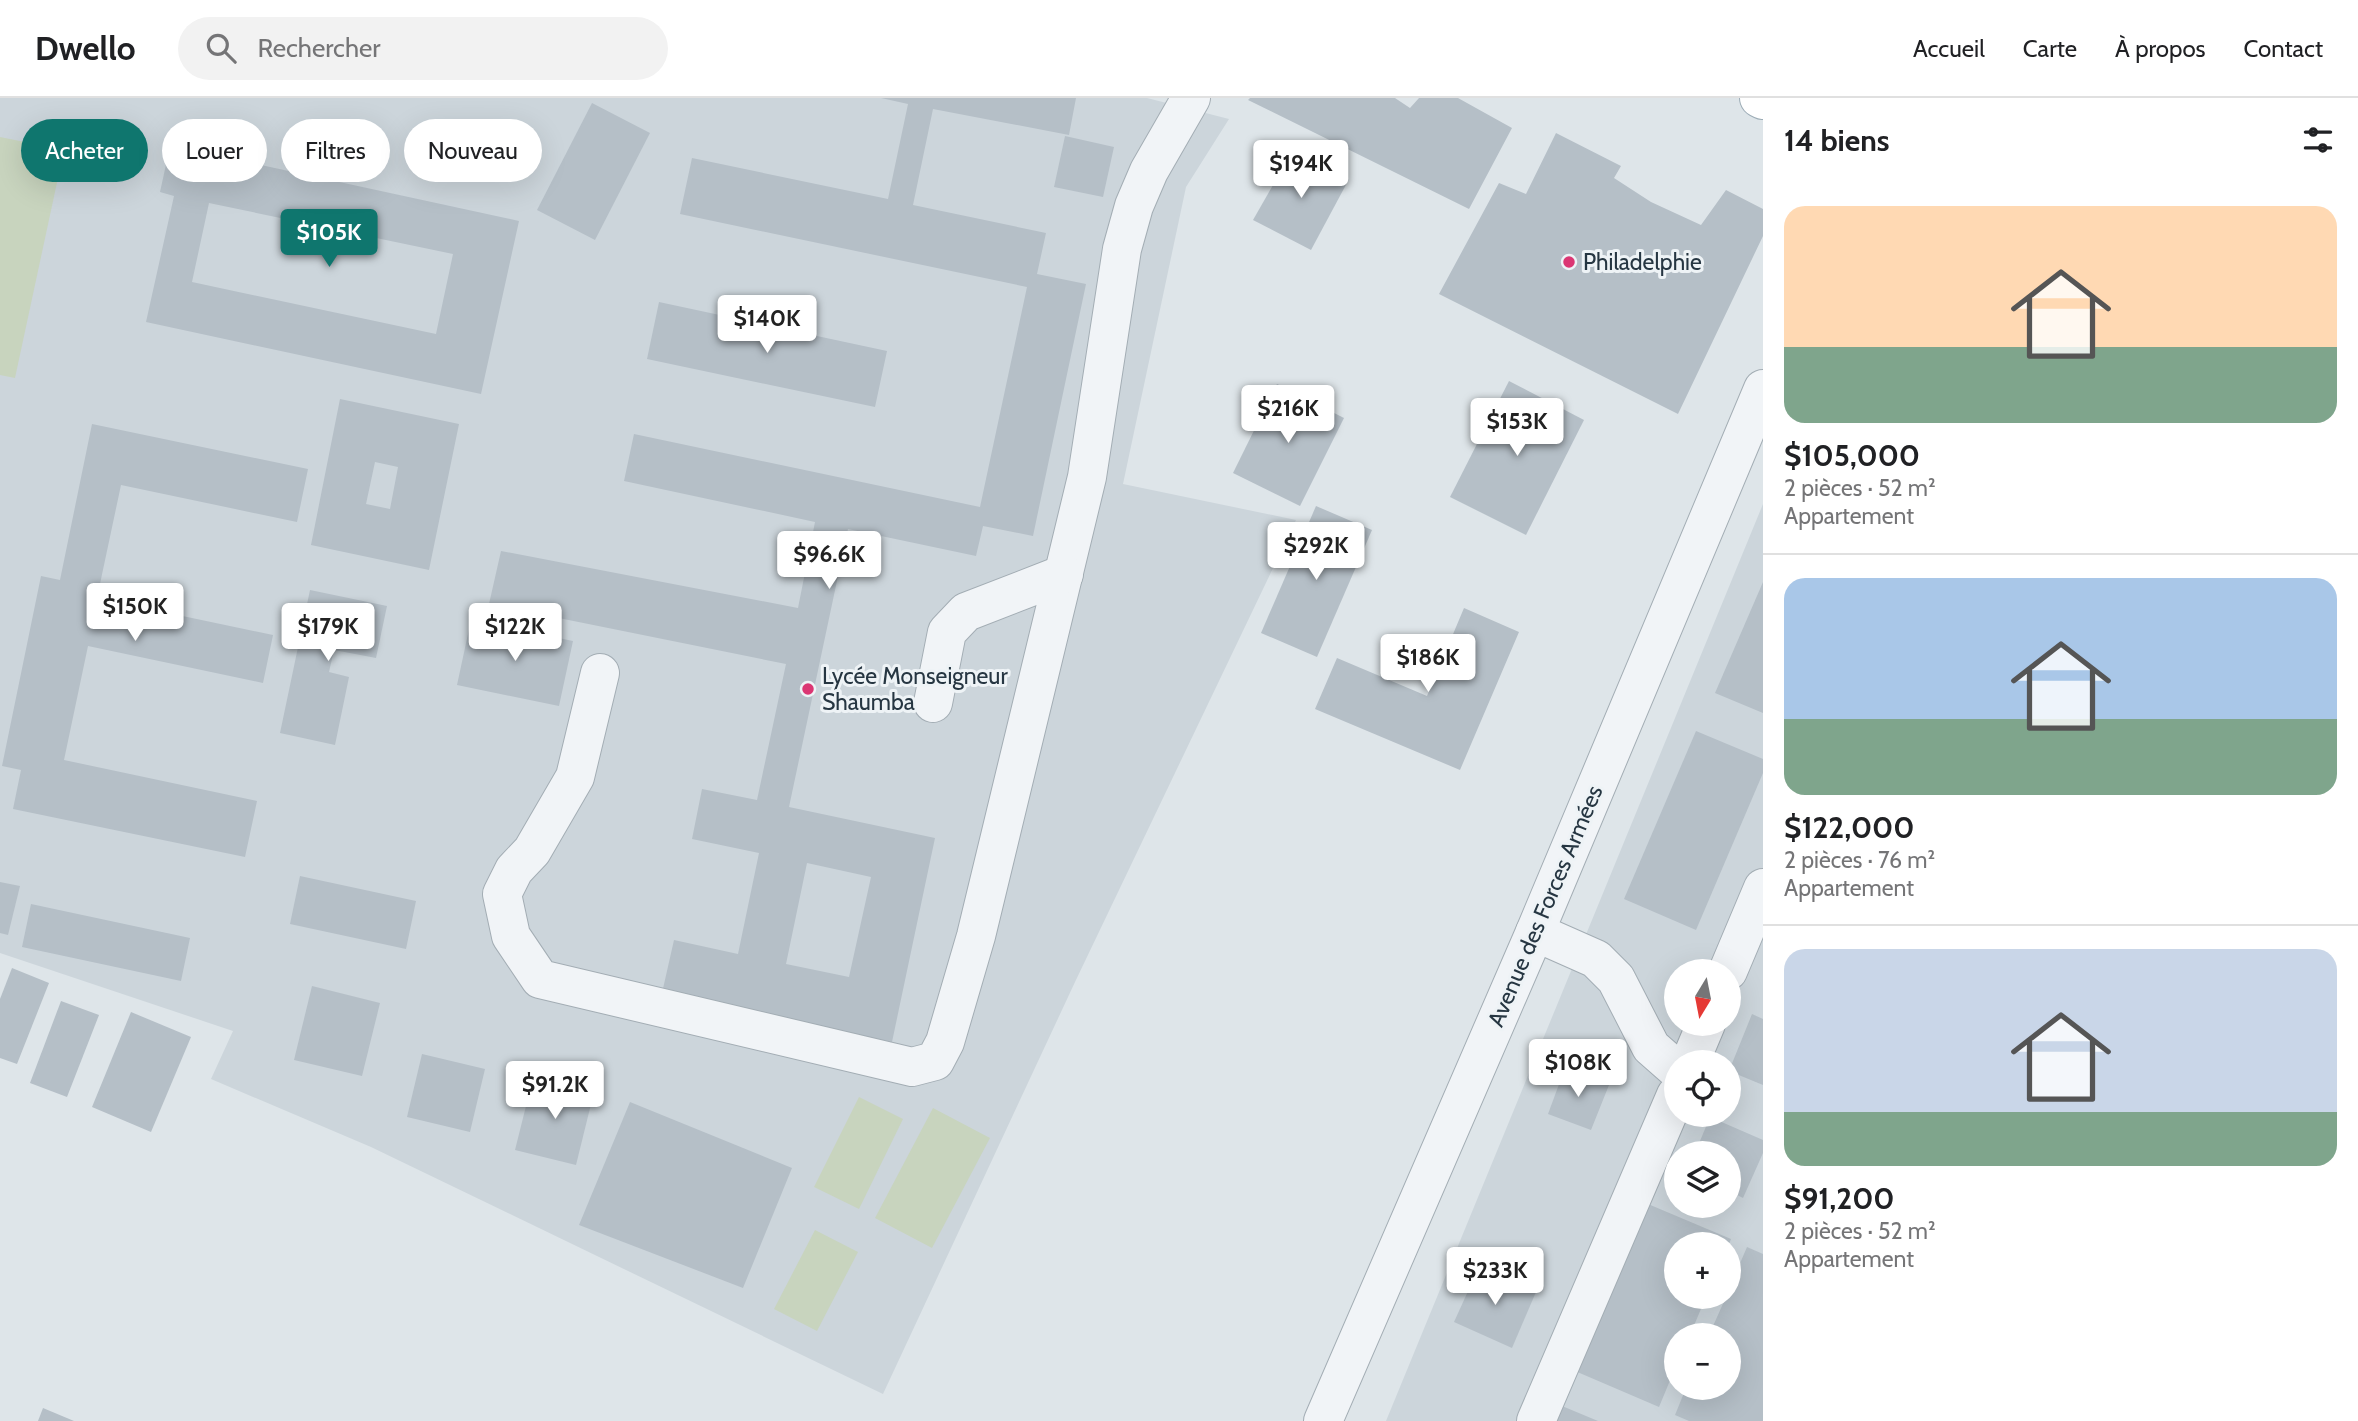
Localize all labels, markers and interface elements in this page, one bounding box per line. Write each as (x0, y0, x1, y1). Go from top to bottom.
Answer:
search box (178, 17, 668, 80)
text: Dwello (35, 28, 136, 68)
icon: search (202, 29, 240, 67)
text: Rechercher (258, 32, 381, 64)
text: Accueil (1913, 34, 1985, 63)
text: Carte (2023, 34, 2077, 63)
text: À propos (2115, 34, 2206, 63)
text: Contact (2244, 34, 2323, 63)
chip: Acheter (21, 119, 148, 182)
chip: Louer (162, 119, 267, 182)
chip: Filtres (281, 119, 390, 182)
chip: Nouveau (404, 119, 542, 182)
icon: filters (2299, 121, 2337, 159)
text: 14 biens (1784, 122, 1889, 159)
pin: $194K (1252, 140, 1350, 200)
text: $194K (1269, 149, 1333, 177)
pin: $105K (280, 209, 378, 269)
text: $105K (297, 218, 361, 246)
place label: Philadelphie (1583, 248, 1702, 276)
icon: home (1998, 251, 2124, 377)
marker: Philadelphie (1561, 254, 1577, 270)
pin: $140K (718, 296, 816, 355)
text: $140K (734, 304, 800, 332)
pin: $216K (1239, 386, 1337, 445)
text: $216K (1257, 394, 1319, 422)
pin: $153K (1468, 398, 1566, 458)
text: $153K (1487, 407, 1548, 435)
text: $105,000 (1784, 437, 1920, 474)
text: 2 pièces · 52 m² (1784, 474, 1936, 502)
text: Appartement (1784, 502, 1914, 530)
pin: $292K (1267, 522, 1365, 582)
text: $292K (1283, 531, 1349, 559)
pin: $96.6K (772, 532, 886, 591)
text: $96.6K (793, 540, 865, 568)
pin: $150K (86, 584, 184, 643)
text: $150K (103, 592, 167, 620)
pin: $179K (279, 603, 377, 663)
pin: $122K (466, 603, 564, 663)
text: $179K (298, 612, 358, 640)
text: $122K (485, 612, 545, 640)
icon: home (1998, 623, 2124, 749)
pin: $186K (1379, 634, 1477, 694)
text: $186K (1396, 643, 1460, 671)
place label: Lycée Monseigneur Shaumba (822, 662, 1008, 716)
marker: Lycée Monseigneur Shaumba (800, 681, 816, 697)
street label: Avenue des Forces Armées (1481, 781, 1609, 1031)
text: $122,000 (1784, 809, 1914, 846)
text: 2 pièces · 76 m² (1784, 846, 1935, 874)
text: Appartement (1784, 874, 1914, 902)
north arrow (1664, 959, 1741, 1036)
map controls (1664, 959, 1741, 1400)
icon: home (1998, 994, 2124, 1120)
pin: $108K (1529, 1040, 1627, 1099)
text: $108K (1545, 1048, 1611, 1076)
button: locate (1664, 1050, 1741, 1127)
pin: $91.2K (498, 1062, 612, 1121)
text: $91.2K (522, 1070, 588, 1098)
button: layers (1664, 1141, 1741, 1218)
text: $91,200 (1784, 1180, 1895, 1217)
text: 2 pièces · 52 m² (1784, 1217, 1936, 1245)
button: + (1664, 1232, 1741, 1309)
text: Appartement (1784, 1245, 1914, 1273)
pin: $233K (1446, 1248, 1544, 1307)
text: $233K (1463, 1256, 1527, 1284)
button: − (1664, 1323, 1741, 1400)

